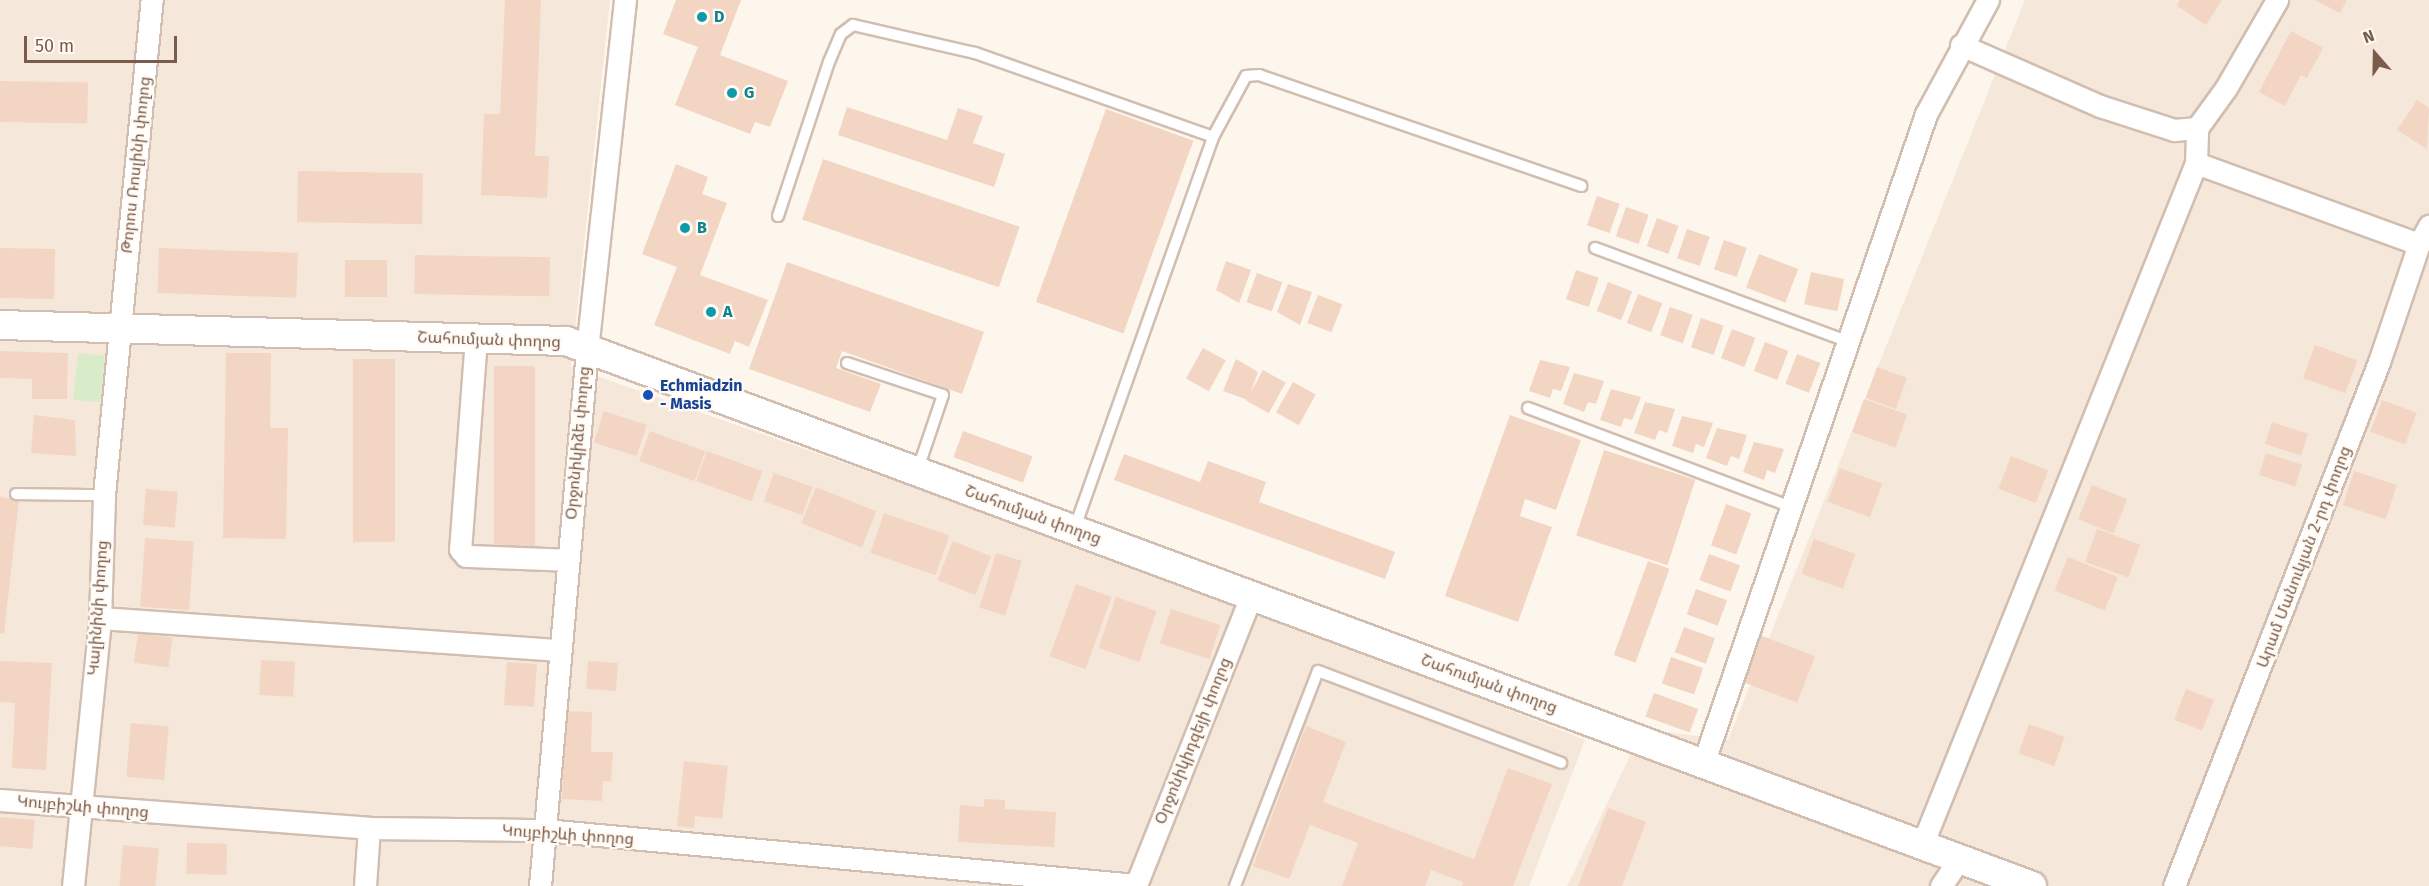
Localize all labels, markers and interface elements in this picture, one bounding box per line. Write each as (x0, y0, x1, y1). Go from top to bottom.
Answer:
place label: D (714, 7, 724, 27)
marker: D (695, 10, 709, 24)
scale bar (27, 24, 180, 62)
north arrow (2345, 24, 2405, 84)
text: N (2360, 26, 2377, 47)
text: 50 m (35, 35, 74, 57)
street label: Թորոս Ռոսլինի փողոց (117, 76, 155, 254)
place label: G (744, 83, 754, 103)
marker: G (725, 86, 739, 100)
place label: B (697, 218, 707, 238)
marker: B (678, 221, 692, 235)
place label: A (723, 302, 732, 322)
marker: A (704, 305, 718, 319)
street label: Շահումյան փողոց (417, 328, 561, 352)
street label: Օրջոնիկիձե փողոց (562, 365, 594, 521)
place label: Echmiadzin - Masis (660, 376, 742, 414)
marker: Echmiadzin - Masis (641, 388, 655, 402)
street label: Արամ Մանուկյան 2-րդ փողոց (2253, 443, 2355, 671)
street label: Շահումյան փողոց (962, 481, 1104, 549)
street label: Կալինինի փողոց (84, 540, 112, 676)
street label: Շահումյան փողոց (1418, 650, 1560, 718)
street label: Օրջոնիկիդզեյի փողոց (1151, 655, 1235, 827)
street label: Կույբիշևի փողոց (16, 792, 150, 822)
street label: Կույբիշևի փողոց (501, 821, 635, 849)

